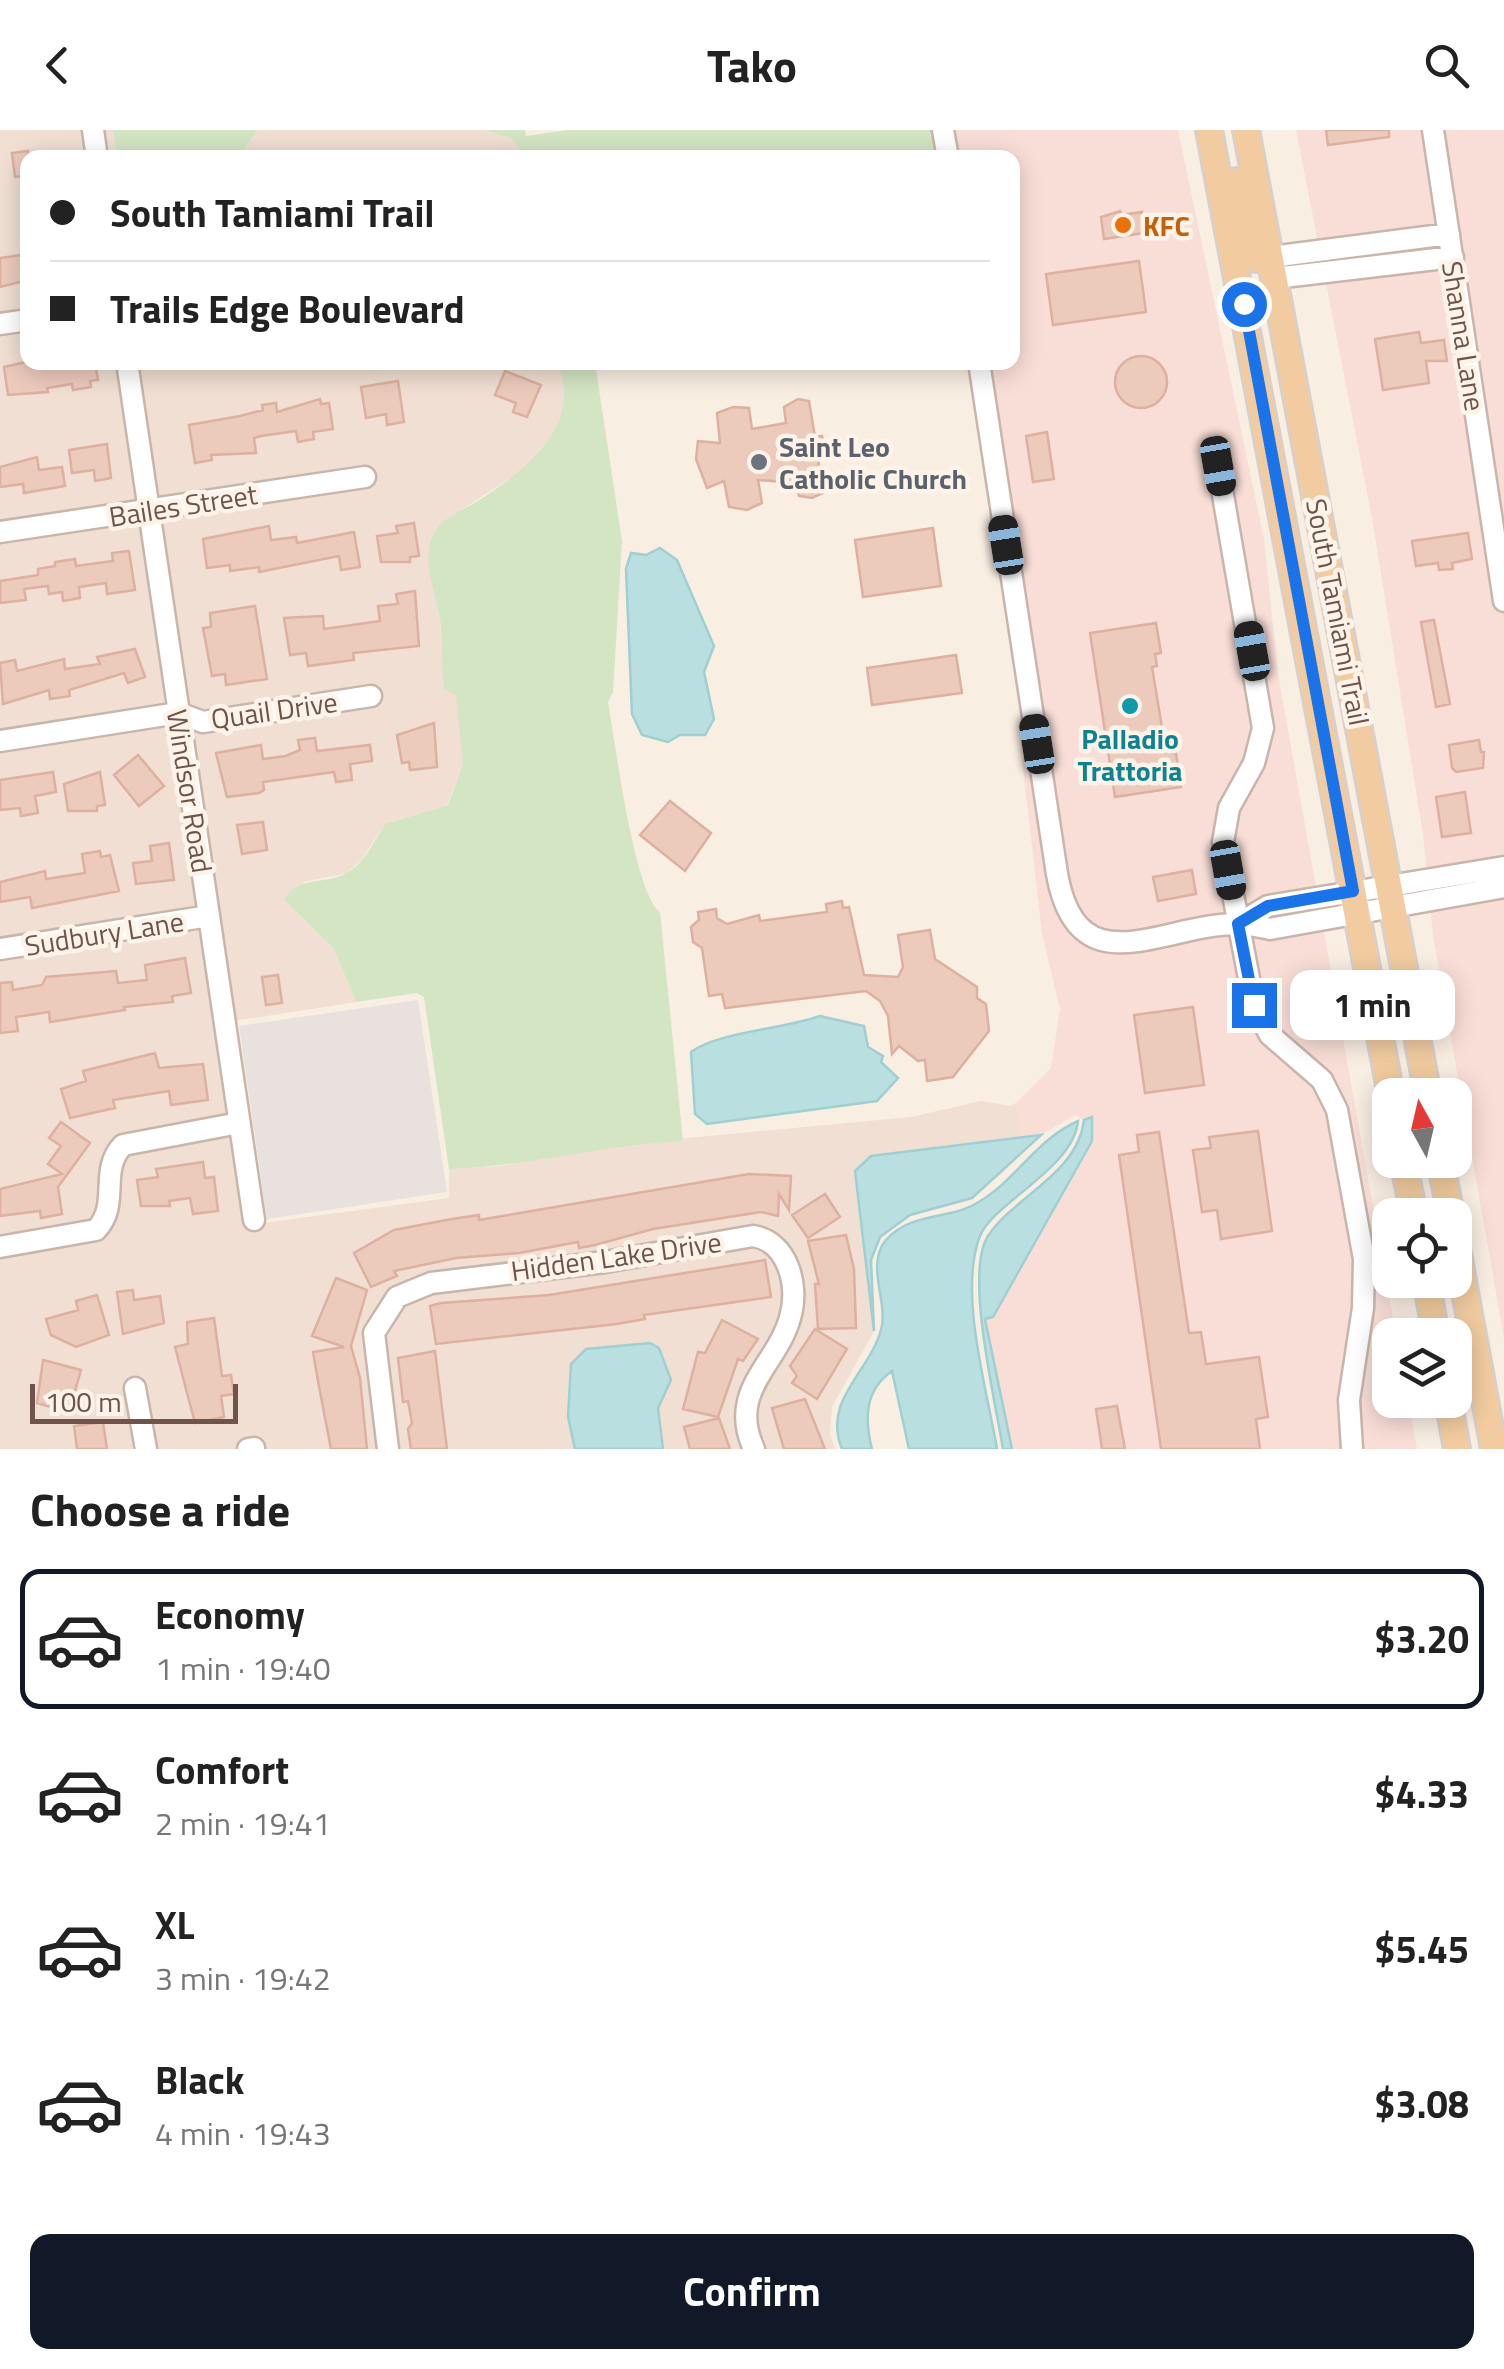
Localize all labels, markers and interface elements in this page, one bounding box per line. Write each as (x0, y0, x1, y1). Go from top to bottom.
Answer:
text: Tako (707, 31, 797, 99)
icon: back (30, 38, 85, 93)
icon: search (1419, 38, 1474, 93)
text: South Tamiami Trail (110, 184, 435, 242)
place label: KFC (1143, 204, 1190, 247)
marker: KFC (1112, 214, 1134, 236)
street label: Shanna Lane (1431, 258, 1497, 414)
text: Trails Edge Boulevard (110, 280, 465, 338)
route start (1222, 282, 1267, 327)
place label: Saint Leo Catholic Church (779, 425, 967, 500)
car (1198, 434, 1238, 498)
marker: Saint Leo Catholic Church (748, 451, 770, 473)
street label: Bailes Street (106, 472, 260, 538)
street label: South Tamiami Trail (1295, 495, 1381, 729)
car (986, 513, 1026, 577)
car (1232, 619, 1272, 683)
street label: Quail Drive (208, 680, 340, 740)
marker: Palladio Trattoria (1119, 695, 1141, 717)
street label: Windsor Road (156, 706, 224, 876)
car (1017, 712, 1057, 776)
place label: Palladio Trattoria (1077, 717, 1183, 792)
car (1208, 838, 1248, 902)
street label: Sudbury Lane (21, 899, 187, 967)
callout: 1 min (1289, 970, 1454, 1040)
text: 1 min (1334, 981, 1411, 1029)
route end (1232, 983, 1277, 1028)
north arrow (1372, 1078, 1472, 1178)
map controls (1372, 1078, 1472, 1418)
button: locate (1372, 1198, 1472, 1298)
street label: Hidden Lake Drive (508, 1220, 724, 1292)
button: layers (1372, 1318, 1472, 1418)
scale bar (30, 1379, 238, 1424)
text: 100 m (45, 1380, 122, 1423)
text: Choose a ride (30, 1475, 290, 1543)
text: Economy (155, 1586, 305, 1644)
icon: car (35, 1594, 125, 1684)
text: $3.20 (1374, 1610, 1469, 1668)
text: 1 min · 19:40 (155, 1644, 331, 1692)
text: Comfort (155, 1741, 289, 1799)
icon: car (35, 1749, 125, 1839)
text: $4.33 (1374, 1765, 1469, 1823)
text: 2 min · 19:41 (155, 1799, 331, 1847)
text: XL (155, 1896, 195, 1954)
icon: car (35, 1904, 125, 1994)
text: $5.45 (1374, 1920, 1469, 1978)
text: 3 min · 19:42 (155, 1954, 331, 2002)
text: Black (155, 2051, 244, 2109)
icon: car (35, 2059, 125, 2149)
text: $3.08 (1374, 2075, 1469, 2133)
text: 4 min · 19:43 (155, 2109, 331, 2157)
button: Confirm (30, 2234, 1474, 2349)

